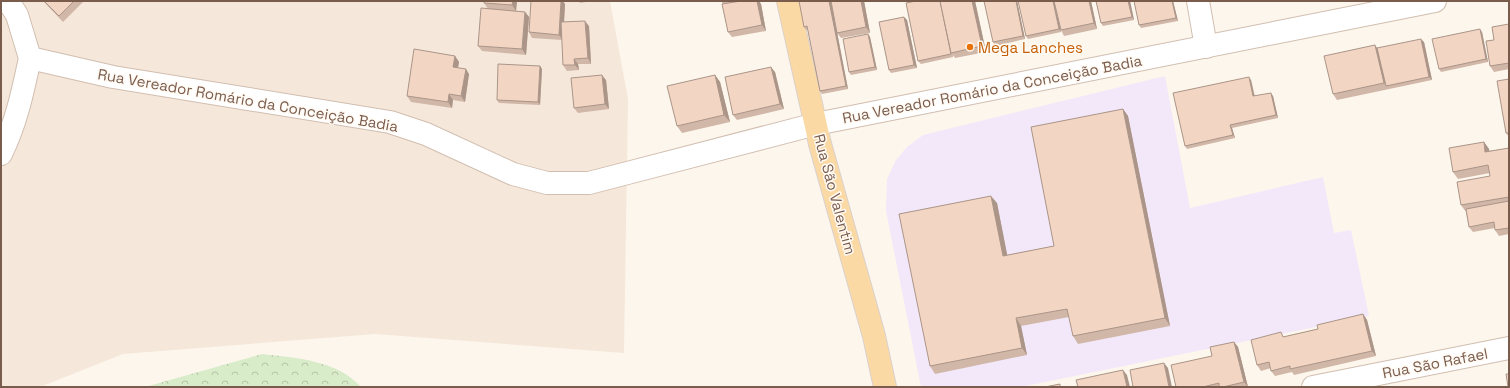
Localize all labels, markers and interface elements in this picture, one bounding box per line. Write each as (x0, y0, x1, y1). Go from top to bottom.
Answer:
place label: Mega Lanches (978, 38, 1083, 57)
marker: Mega Lanches (965, 42, 975, 52)
street label: Rua Vereador Romário da Conceição Badia (841, 51, 1144, 127)
street label: Rua Vereador Romário da Conceição Badia (96, 64, 400, 136)
street label: Rua São Valentim (810, 132, 860, 256)
street label: Rua São Rafael (1381, 343, 1489, 383)

